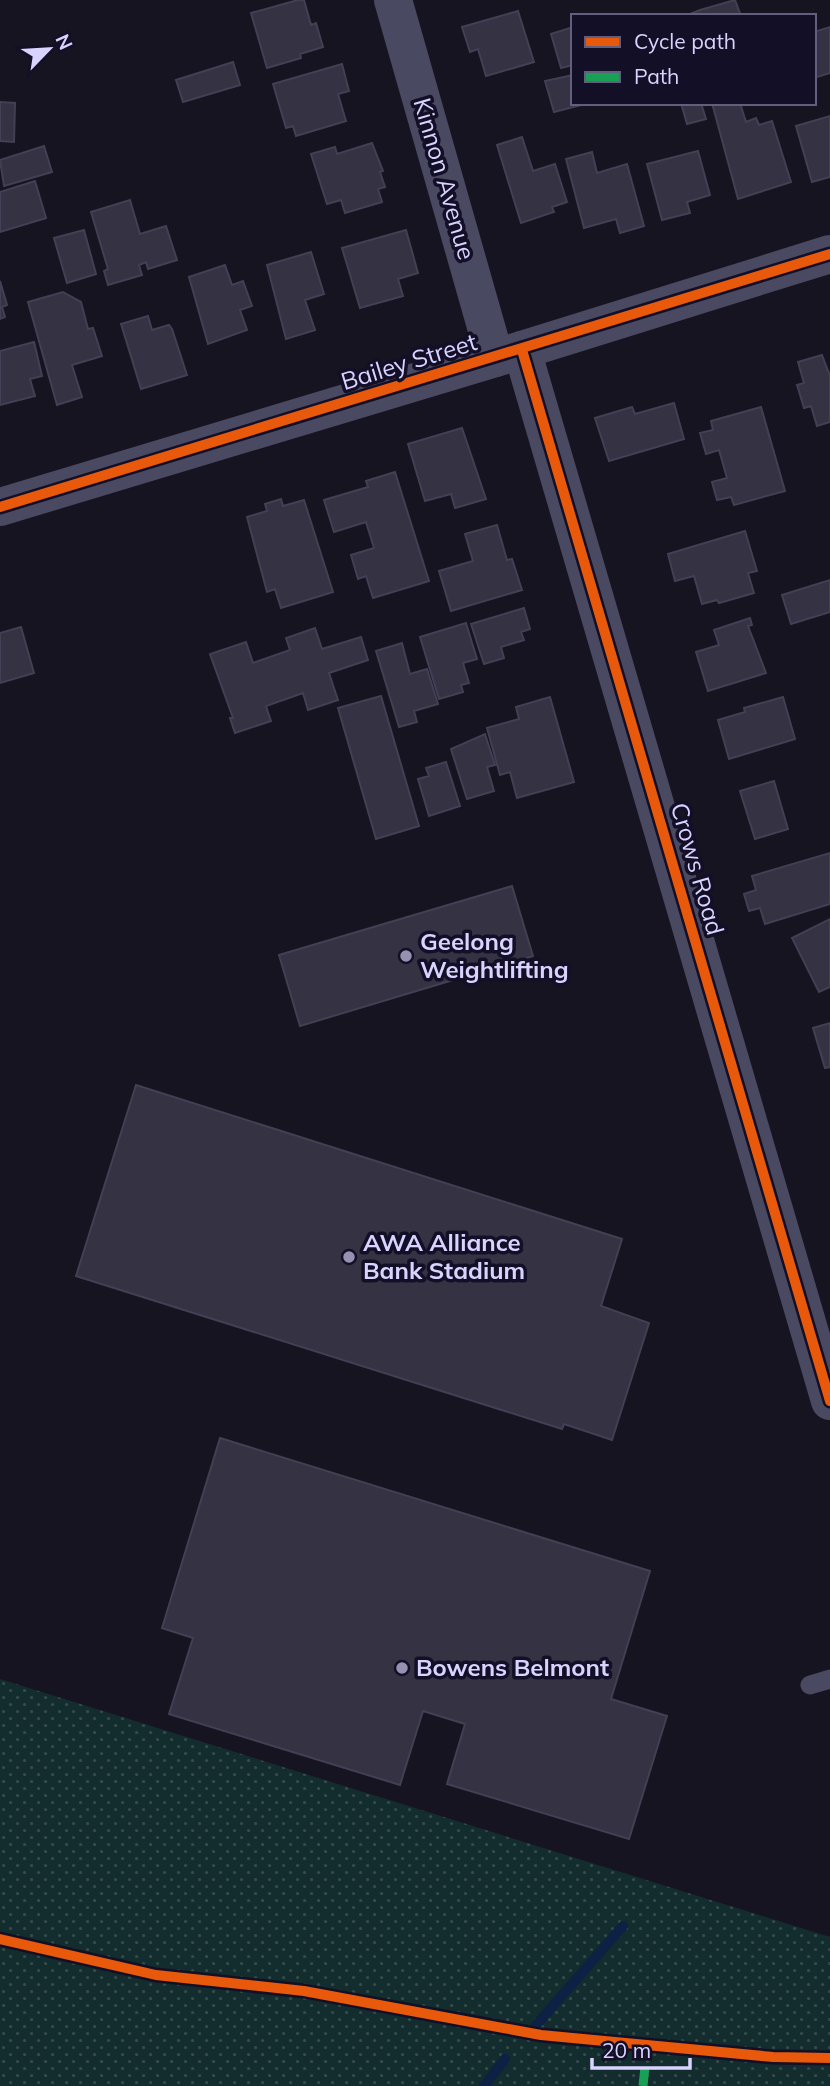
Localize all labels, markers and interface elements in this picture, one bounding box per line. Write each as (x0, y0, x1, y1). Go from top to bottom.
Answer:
north arrow (14, 14, 84, 84)
legend (571, 14, 816, 105)
text: Cycle path (634, 28, 736, 54)
text: N (50, 30, 78, 53)
text: Path (634, 63, 679, 89)
street label: Kinnon Avenue (408, 94, 482, 263)
street label: Bailey Street (337, 326, 480, 396)
street label: Crows Road (665, 799, 731, 938)
place label: Geelong Weightlifting (420, 926, 569, 984)
marker: Geelong Weightlifting (398, 948, 414, 964)
place label: AWA Alliance Bank Stadium (363, 1227, 525, 1285)
marker: AWA Alliance Bank Stadium (341, 1249, 357, 1265)
place label: Bowens Belmont (416, 1652, 609, 1682)
marker: Bowens Belmont (394, 1660, 410, 1676)
scale bar (592, 2026, 690, 2070)
text: 20 m (602, 2037, 651, 2063)

